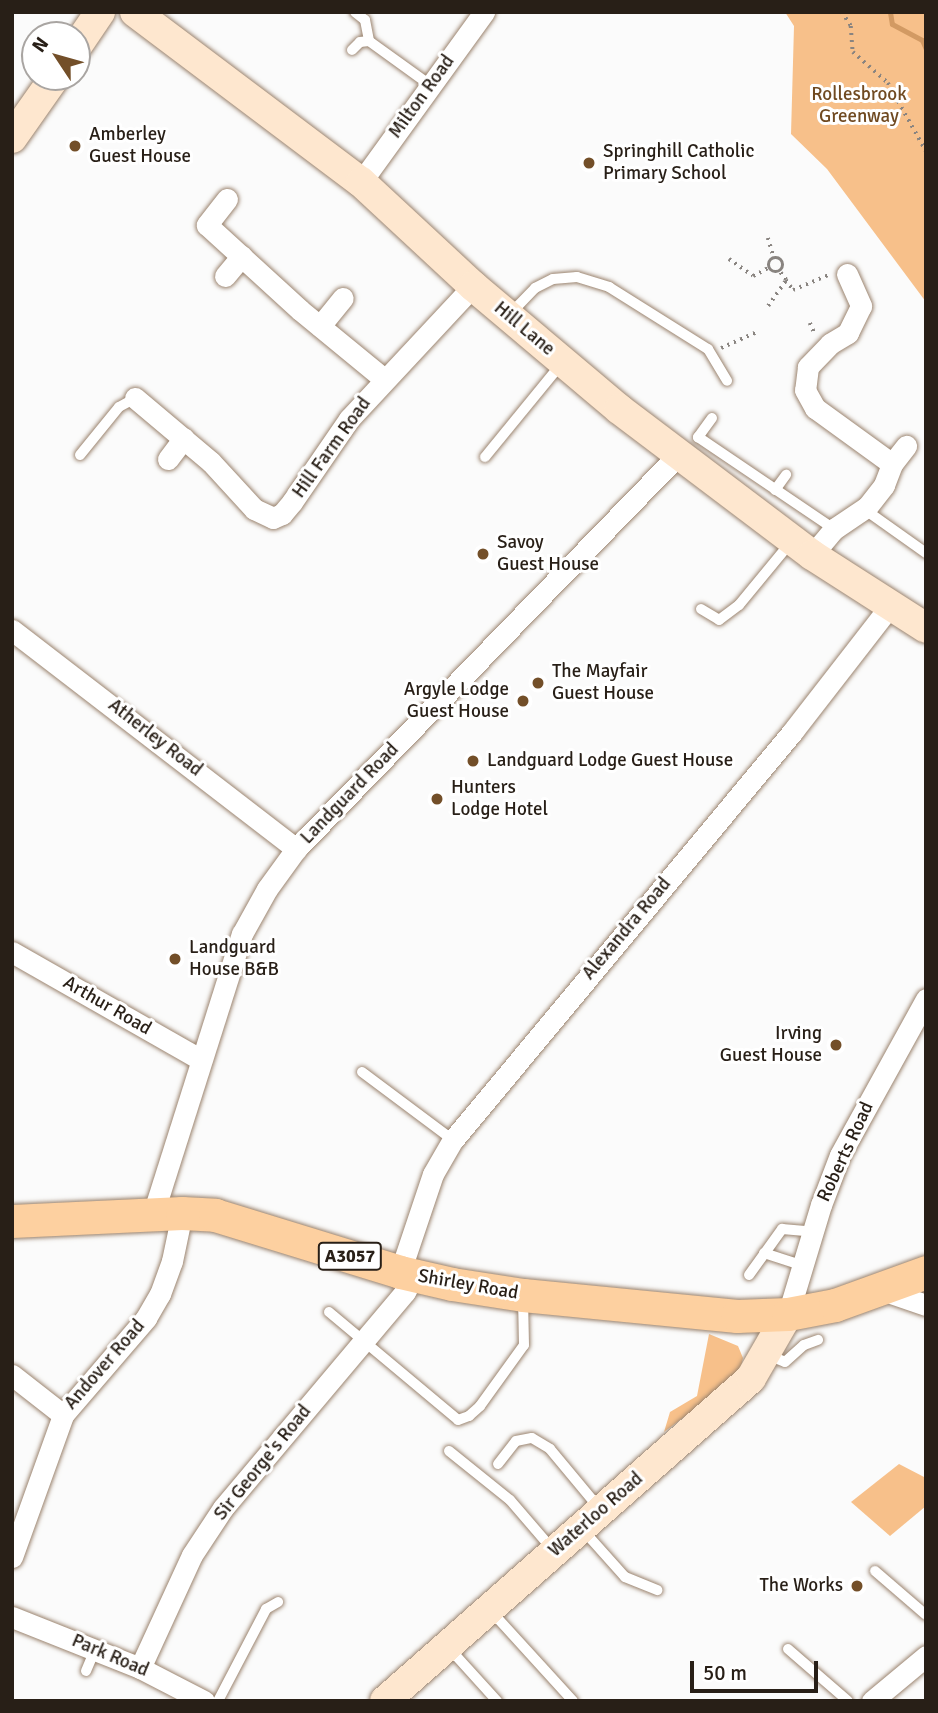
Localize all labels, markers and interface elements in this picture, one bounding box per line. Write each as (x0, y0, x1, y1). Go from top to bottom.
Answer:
north arrow (21, 21, 91, 91)
text: N (27, 32, 54, 57)
street label: Milton Road (384, 51, 460, 143)
park label: Rollesbrook Greenway (811, 84, 907, 128)
place label: Amberley Guest House (89, 124, 191, 168)
marker: Amberley Guest House (67, 138, 83, 154)
place label: Springhill Catholic Primary School (603, 141, 754, 185)
marker: Springhill Catholic Primary School (581, 155, 597, 171)
street label: Hill Lane (489, 297, 559, 361)
street label: Hill Farm Road (288, 393, 376, 503)
place label: Savoy Guest House (497, 532, 599, 576)
marker: Savoy Guest House (475, 546, 491, 562)
place label: The Mayfair Guest House (552, 661, 654, 705)
marker: The Mayfair Guest House (530, 675, 546, 691)
place label: Argyle Lodge Guest House (404, 679, 509, 723)
marker: Argyle Lodge Guest House (515, 693, 531, 709)
street label: Atherley Road (103, 694, 207, 782)
street label: Landguard Road (296, 739, 404, 849)
place label: Landguard Lodge Guest House (487, 750, 733, 772)
marker: Landguard Lodge Guest House (465, 753, 481, 769)
place label: Hunters Lodge Hotel (451, 777, 548, 821)
marker: Hunters Lodge Hotel (429, 791, 445, 807)
street label: Alexandra Road (578, 873, 676, 985)
place label: Landguard House B&B (189, 937, 279, 981)
marker: Landguard House B&B (167, 951, 183, 967)
street label: Arthur Road (59, 972, 155, 1040)
place label: Irving Guest House (720, 1023, 822, 1067)
marker: Irving Guest House (828, 1037, 844, 1053)
street label: Roberts Road (813, 1098, 879, 1206)
road number: A3057 (317, 1241, 383, 1270)
street label: Shirley Road (416, 1265, 520, 1305)
street label: Andover Road (60, 1315, 150, 1415)
street label: Sir George's Road (209, 1401, 317, 1525)
street label: Waterloo Road (544, 1468, 648, 1562)
place label: The Works (760, 1575, 843, 1597)
marker: The Works (849, 1578, 865, 1594)
street label: Park Road (68, 1630, 152, 1682)
scale bar (693, 1646, 821, 1690)
text: 50 m (703, 1660, 747, 1686)

